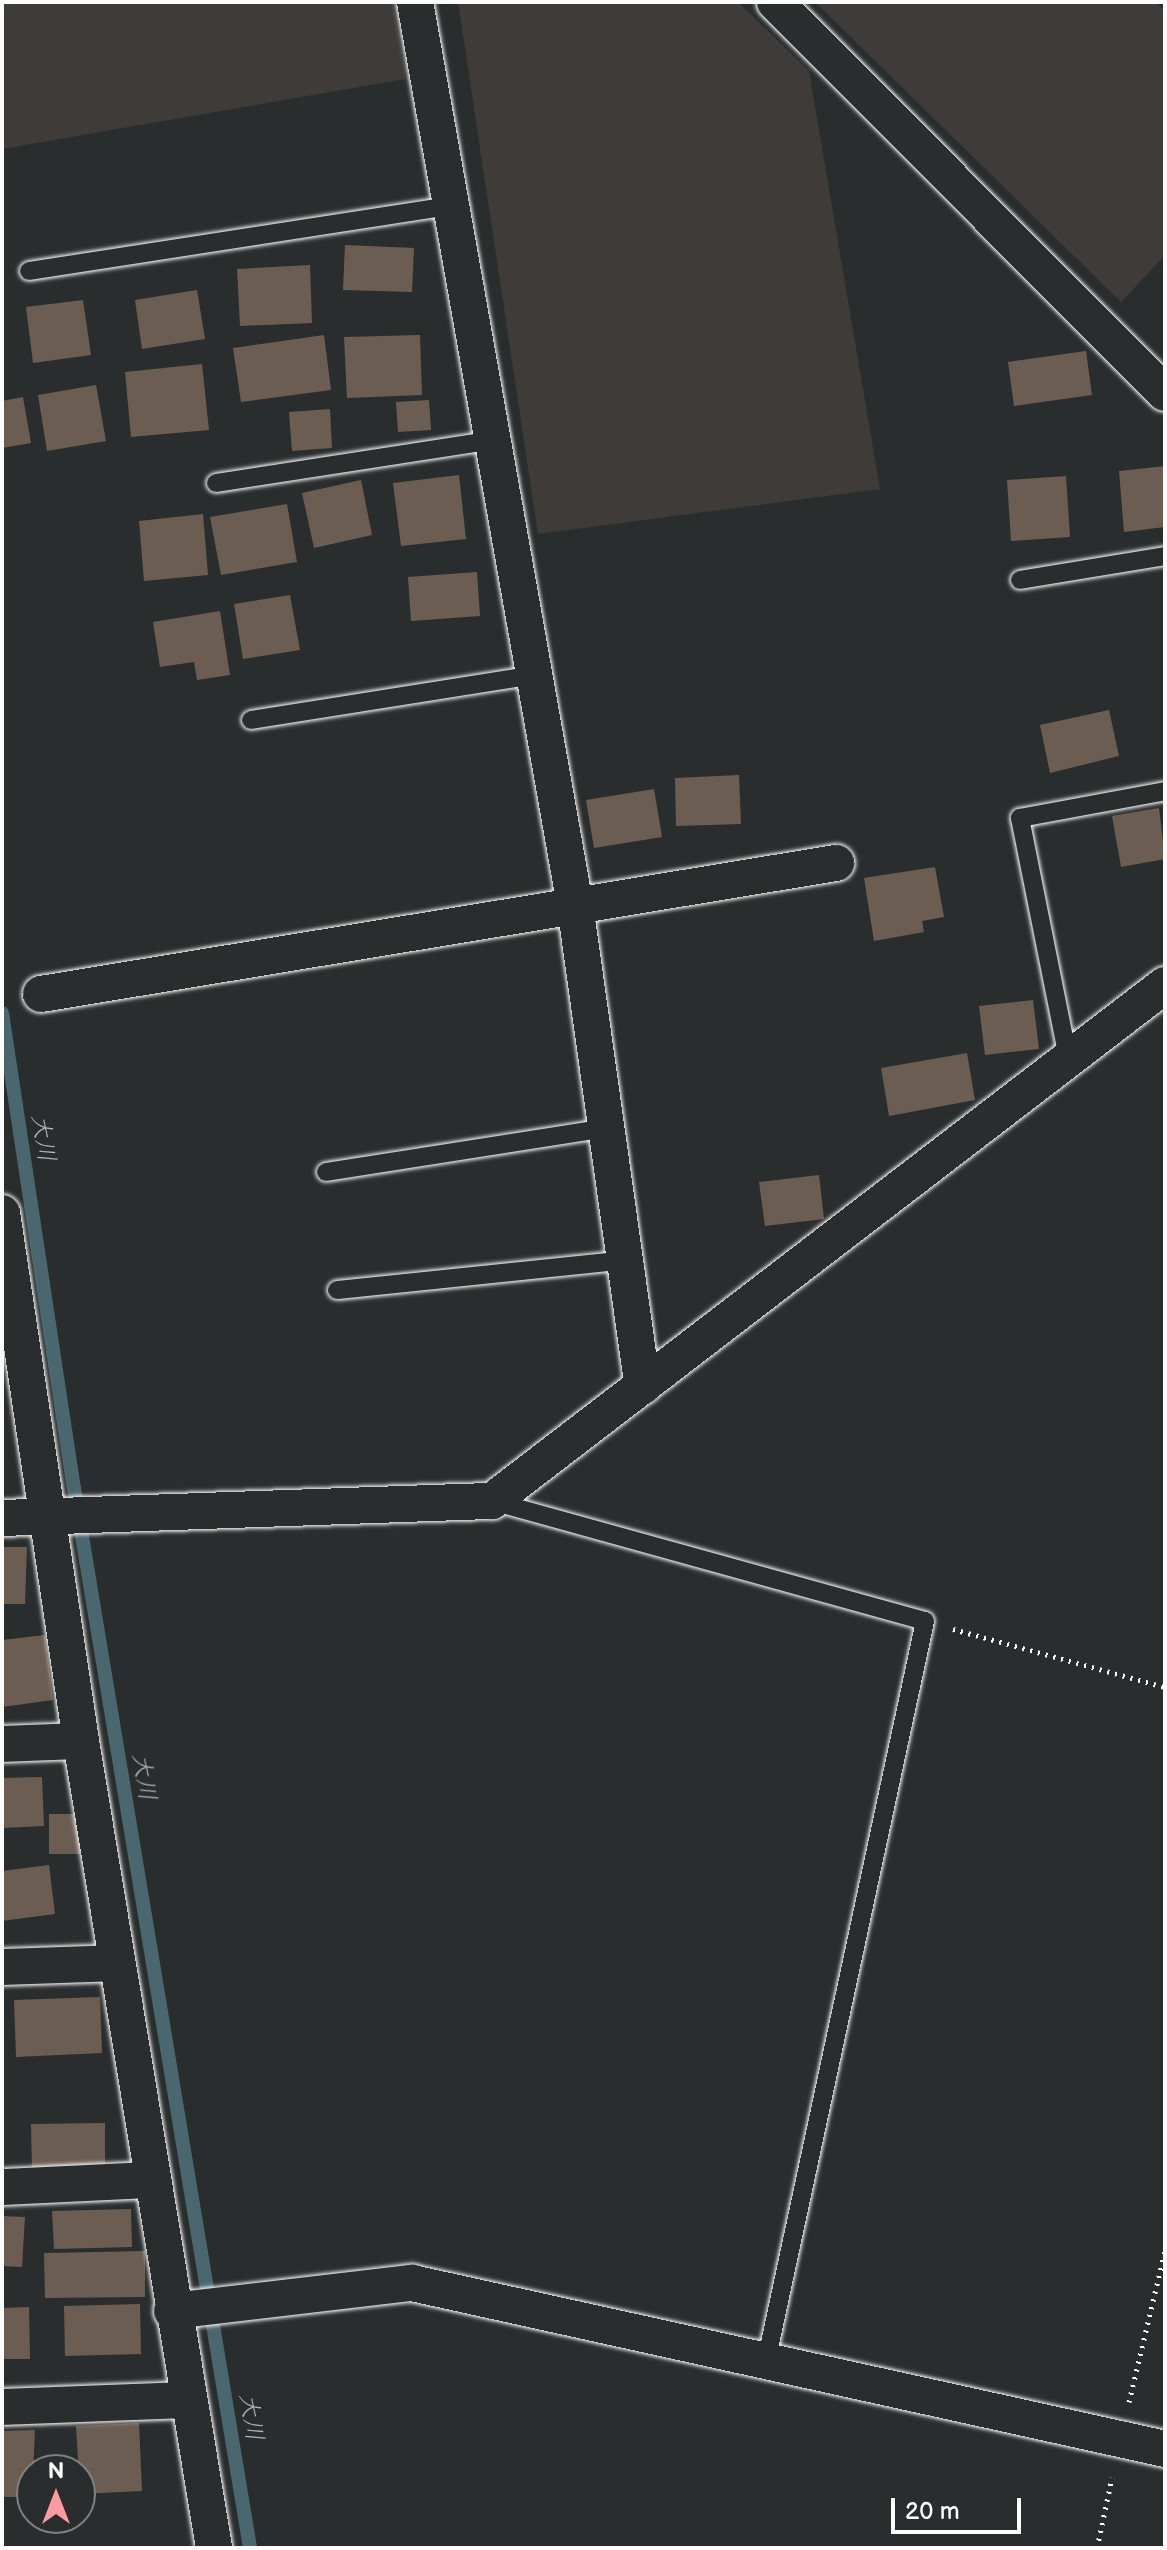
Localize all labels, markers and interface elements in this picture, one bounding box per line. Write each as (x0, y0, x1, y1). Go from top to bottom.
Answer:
water label: 大川 (25, 1112, 61, 1164)
water label: 大川 (126, 1751, 162, 1803)
water label: 大川 (233, 2391, 269, 2443)
north arrow (16, 2454, 96, 2534)
text: N (48, 2458, 64, 2485)
scale bar (895, 2482, 1025, 2532)
text: 20 m (905, 2497, 960, 2526)

